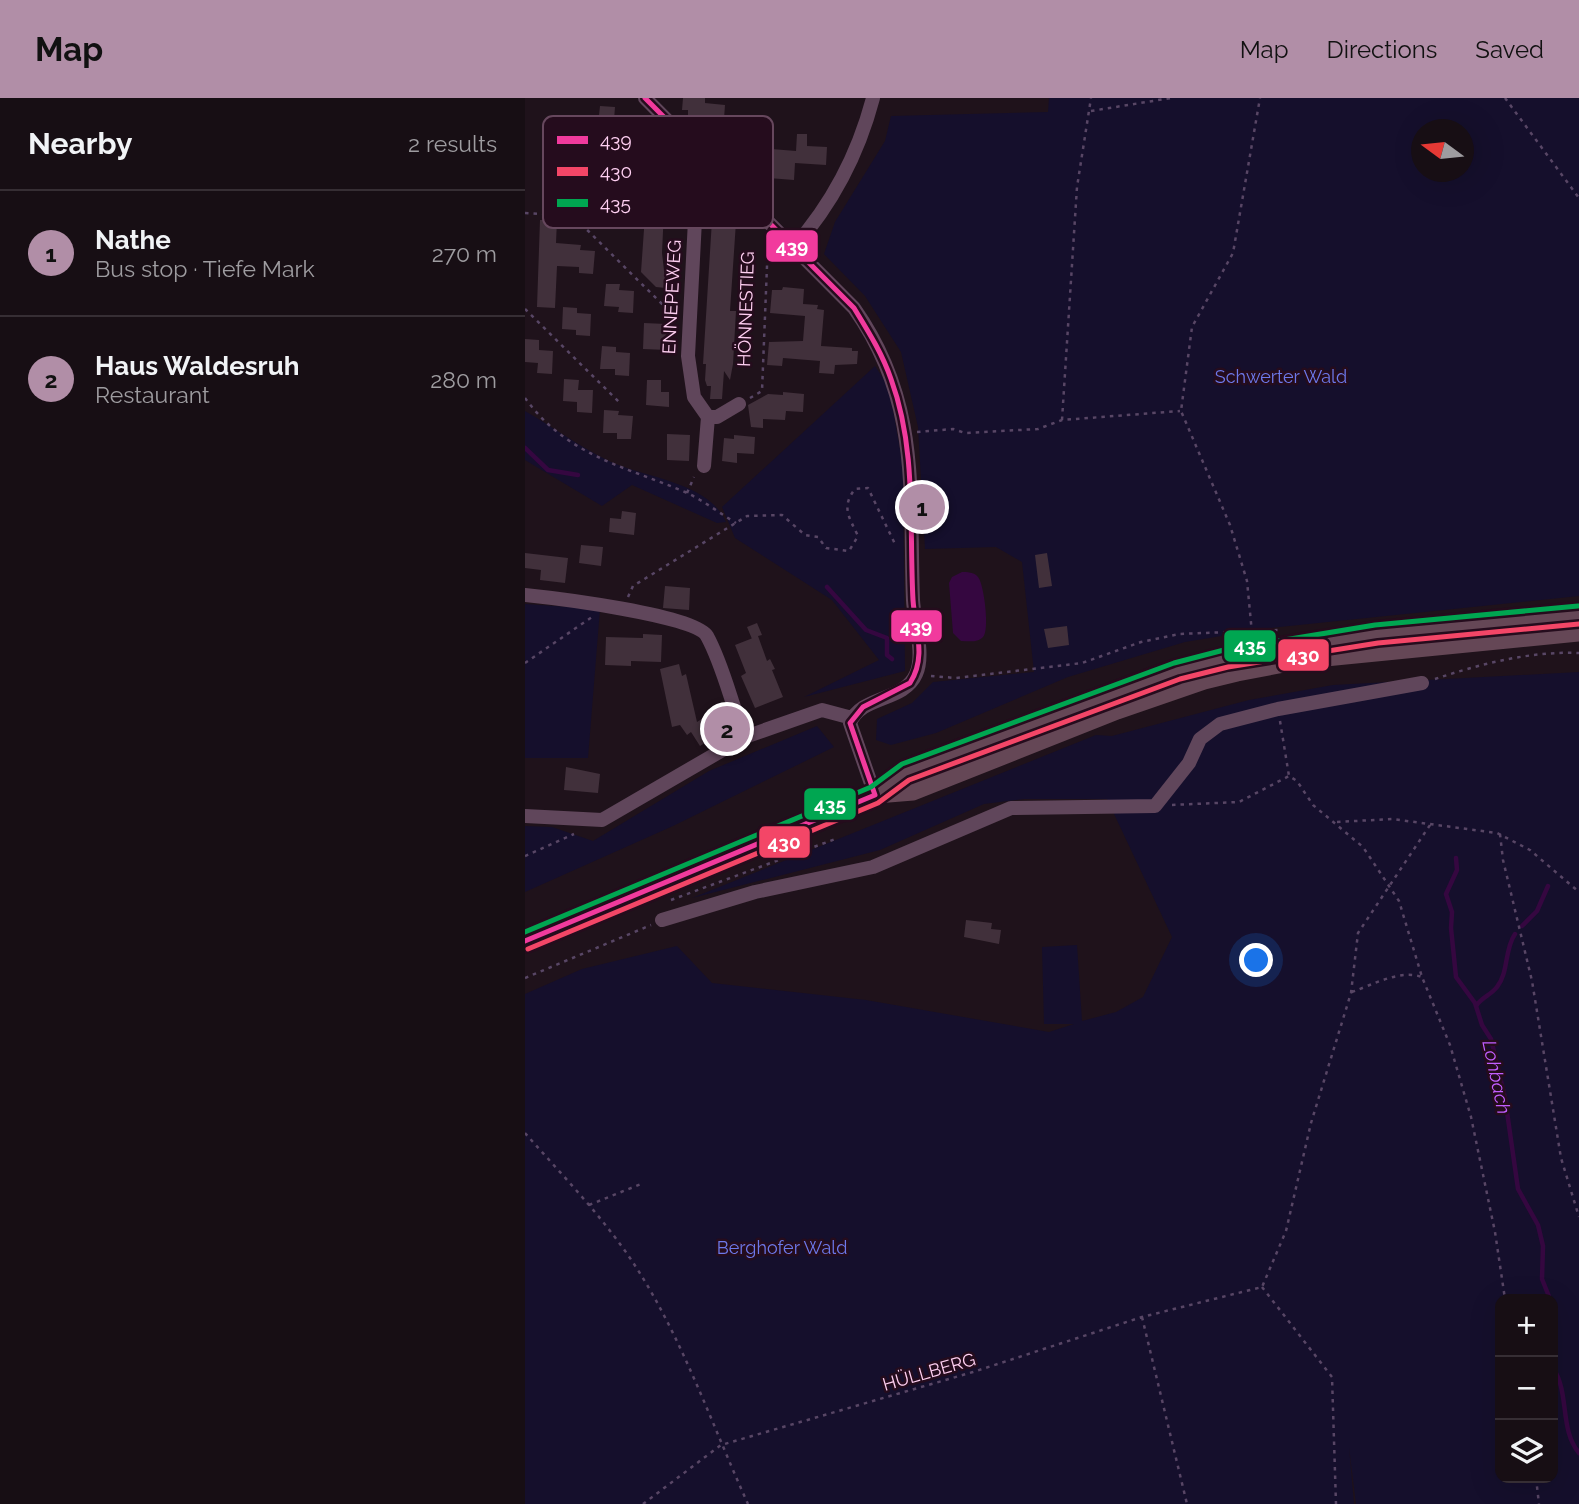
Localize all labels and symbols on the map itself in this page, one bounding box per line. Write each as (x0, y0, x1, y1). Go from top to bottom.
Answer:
legend (543, 116, 773, 228)
north arrow (1411, 119, 1474, 182)
text: 439 (600, 129, 632, 151)
text: 430 (600, 160, 632, 182)
text: 435 (600, 192, 631, 214)
line badge: 439 (765, 229, 819, 263)
text: 439 (776, 235, 808, 257)
street label: ENNEPEWEG (658, 239, 685, 355)
street label: HÖNNESTIEG (733, 251, 758, 367)
park label: Schwerter Wald (1215, 366, 1347, 387)
pin: 1 (899, 481, 945, 533)
line badge: 439 (890, 609, 943, 643)
text: 439 (900, 615, 932, 637)
line badge: 435 (1223, 629, 1277, 663)
text: 435 (1234, 634, 1266, 656)
line badge: 430 (1277, 638, 1330, 672)
text: 430 (1286, 644, 1320, 666)
pin: 2 (704, 703, 750, 755)
line badge: 435 (803, 787, 857, 821)
text: 435 (814, 793, 846, 815)
line badge: 430 (758, 825, 811, 859)
text: 430 (767, 831, 801, 853)
your location (1239, 943, 1273, 977)
water label: Lohbach (1478, 1038, 1516, 1116)
park label: Berghofer Wald (717, 1237, 847, 1258)
street label: HÜLLBERG (880, 1348, 978, 1395)

